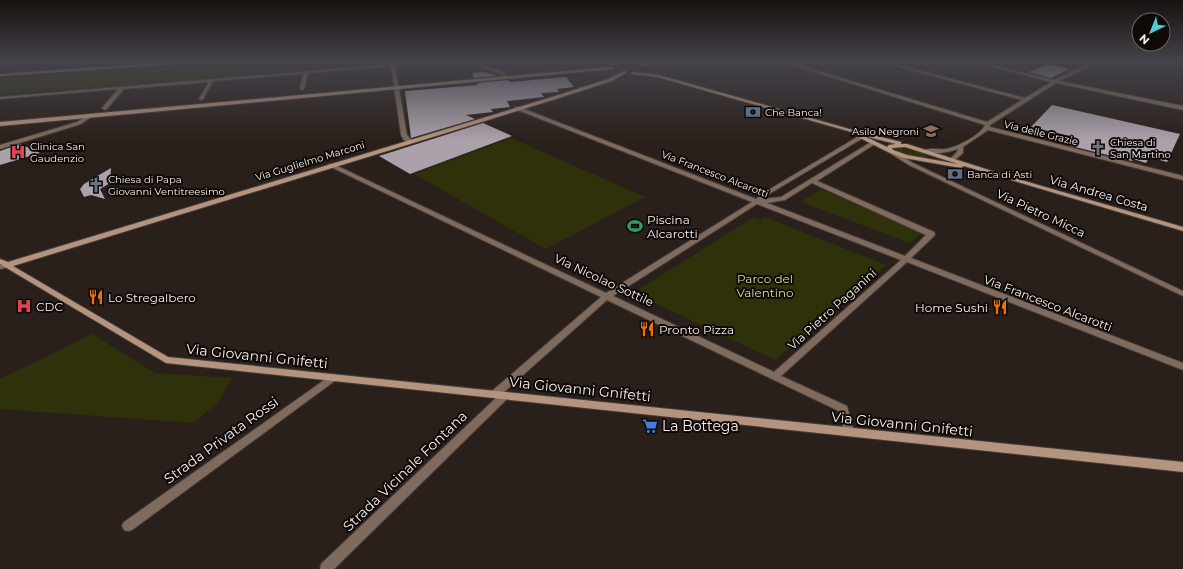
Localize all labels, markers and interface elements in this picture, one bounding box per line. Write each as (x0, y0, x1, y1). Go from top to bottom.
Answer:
north arrow (1131, 12, 1171, 52)
text: N (1136, 31, 1152, 47)
bank icon: Che Banca! (744, 103, 762, 121)
place label: Che Banca! (765, 106, 822, 119)
street label: Via delle Grazie (1003, 118, 1079, 148)
school or university icon: Asilo Negroni (922, 122, 940, 140)
place label: Asilo Negroni (852, 125, 919, 138)
place label: Chiesa di San Martino (1110, 136, 1171, 161)
street label: Via Guglielmo Marconi (254, 138, 366, 184)
church icon: Chiesa di San Martino (1089, 139, 1107, 157)
place label: Clinica San Gaudenzio (30, 140, 85, 165)
hospital icon: Clinica San Gaudenzio (9, 143, 27, 161)
street label: Via Francesco Alcarotti (660, 148, 770, 200)
bank icon: Banca di Asti (946, 165, 964, 183)
place label: Banca di Asti (967, 168, 1032, 181)
street label: Via Andrea Costa (1048, 172, 1150, 214)
place label: Chiesa di Papa Giovanni Ventitreesimo (108, 173, 225, 198)
church icon: Chiesa di Papa Giovanni Ventitreesimo (87, 176, 105, 194)
street label: Via Pietro Micca (994, 186, 1088, 240)
place label: Piscina Alcarotti (647, 212, 698, 241)
sports icon: Piscina Alcarotti (626, 217, 644, 235)
street label: Via Nicolao Sottile (552, 250, 656, 310)
street label: Via Pietro Paganini (784, 265, 880, 353)
park label: Parco del Valentino (736, 271, 794, 300)
street label: Via Francesco Alcarotti (982, 272, 1114, 334)
restaurant icon: Lo Stregalbero (87, 288, 105, 306)
place label: Lo Stregalbero (108, 290, 196, 305)
hospital icon: CDC (15, 297, 33, 315)
restaurant icon: Home Sushi (991, 298, 1009, 316)
place label: CDC (36, 299, 63, 314)
place label: Home Sushi (915, 300, 988, 315)
restaurant icon: Pronto Pizza (638, 320, 656, 338)
place label: Pronto Pizza (659, 322, 734, 337)
street label: Via Giovanni Gnifetti (185, 340, 329, 372)
street label: Via Giovanni Gnifetti (508, 373, 652, 405)
street label: Strada Privata Rossi (160, 392, 282, 488)
street label: Strada Vicinale Fontana (339, 407, 471, 535)
street label: Via Giovanni Gnifetti (830, 408, 974, 440)
supermarket icon: La Bottega (641, 417, 659, 435)
place label: La Bottega (662, 417, 739, 435)

